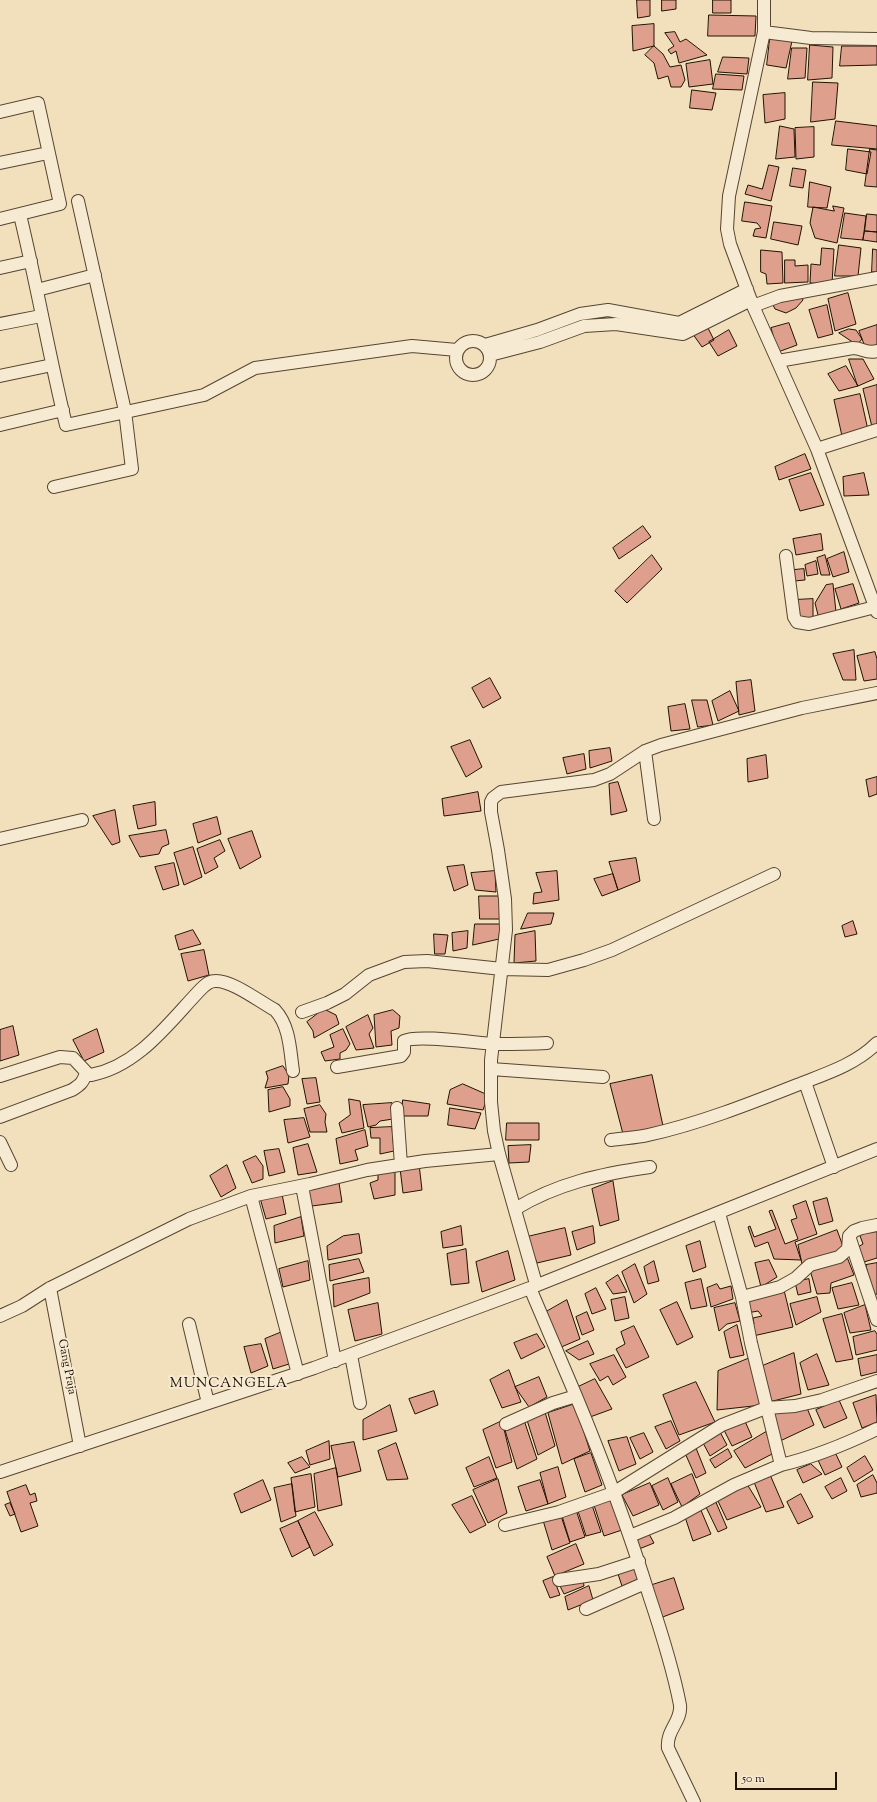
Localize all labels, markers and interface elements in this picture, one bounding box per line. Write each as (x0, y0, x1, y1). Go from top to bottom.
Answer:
street label: Gang Praja (54, 1338, 78, 1396)
district label: MUNCANGELA (170, 1377, 288, 1393)
scale bar (737, 1764, 839, 1790)
text: 50 m (742, 1770, 765, 1788)

